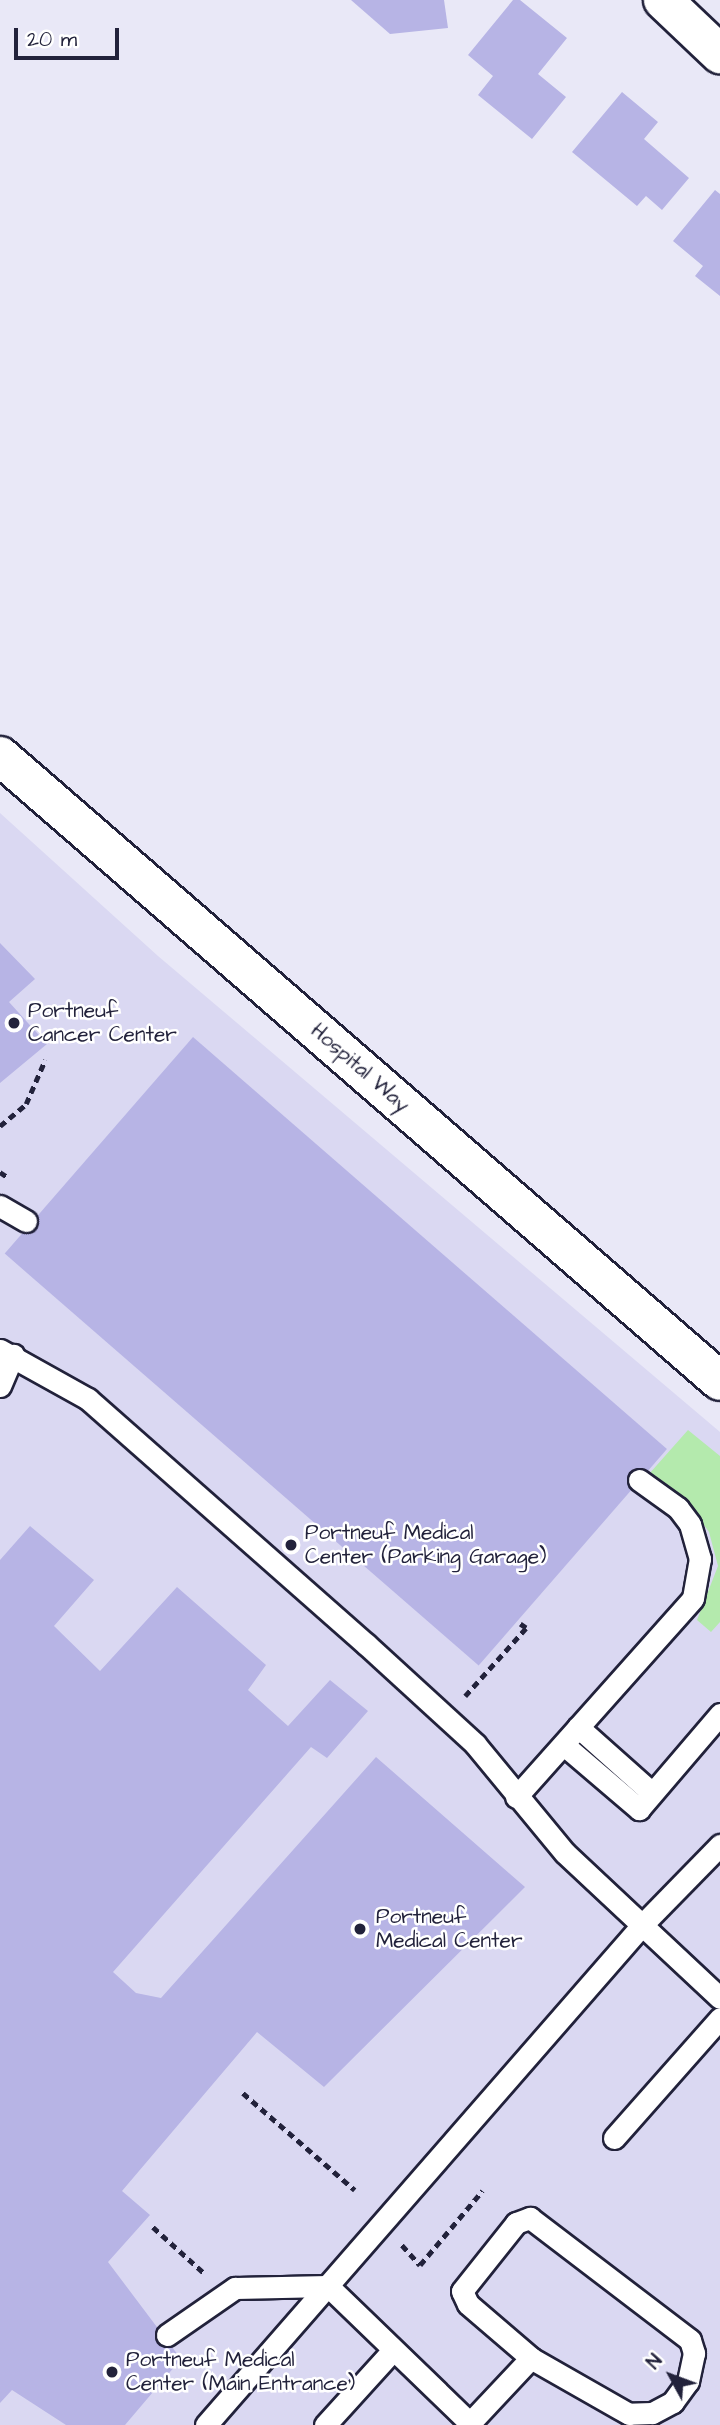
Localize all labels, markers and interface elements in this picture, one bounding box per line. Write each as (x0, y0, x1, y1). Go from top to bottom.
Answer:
scale bar (18, 14, 122, 58)
text: 20 m (27, 25, 77, 54)
place label: Portneuf Cancer Center (28, 998, 177, 1048)
marker: Portneuf Cancer Center (6, 1015, 22, 1031)
street label: Hospital Way (305, 1018, 415, 1118)
place label: Portneuf Medical Center (Parking Garage) (305, 1520, 546, 1570)
marker: Portneuf Medical Center (Parking Garage) (283, 1537, 299, 1553)
place label: Portneuf Medical Center (376, 1904, 523, 1954)
marker: Portneuf Medical Center (350, 1919, 370, 1939)
north arrow (636, 2341, 706, 2411)
place label: Portneuf Medical Center (Main Entrance) (126, 2347, 355, 2397)
text: N (641, 2349, 669, 2375)
marker: Portneuf Medical Center (Main Entrance) (104, 2364, 120, 2380)

